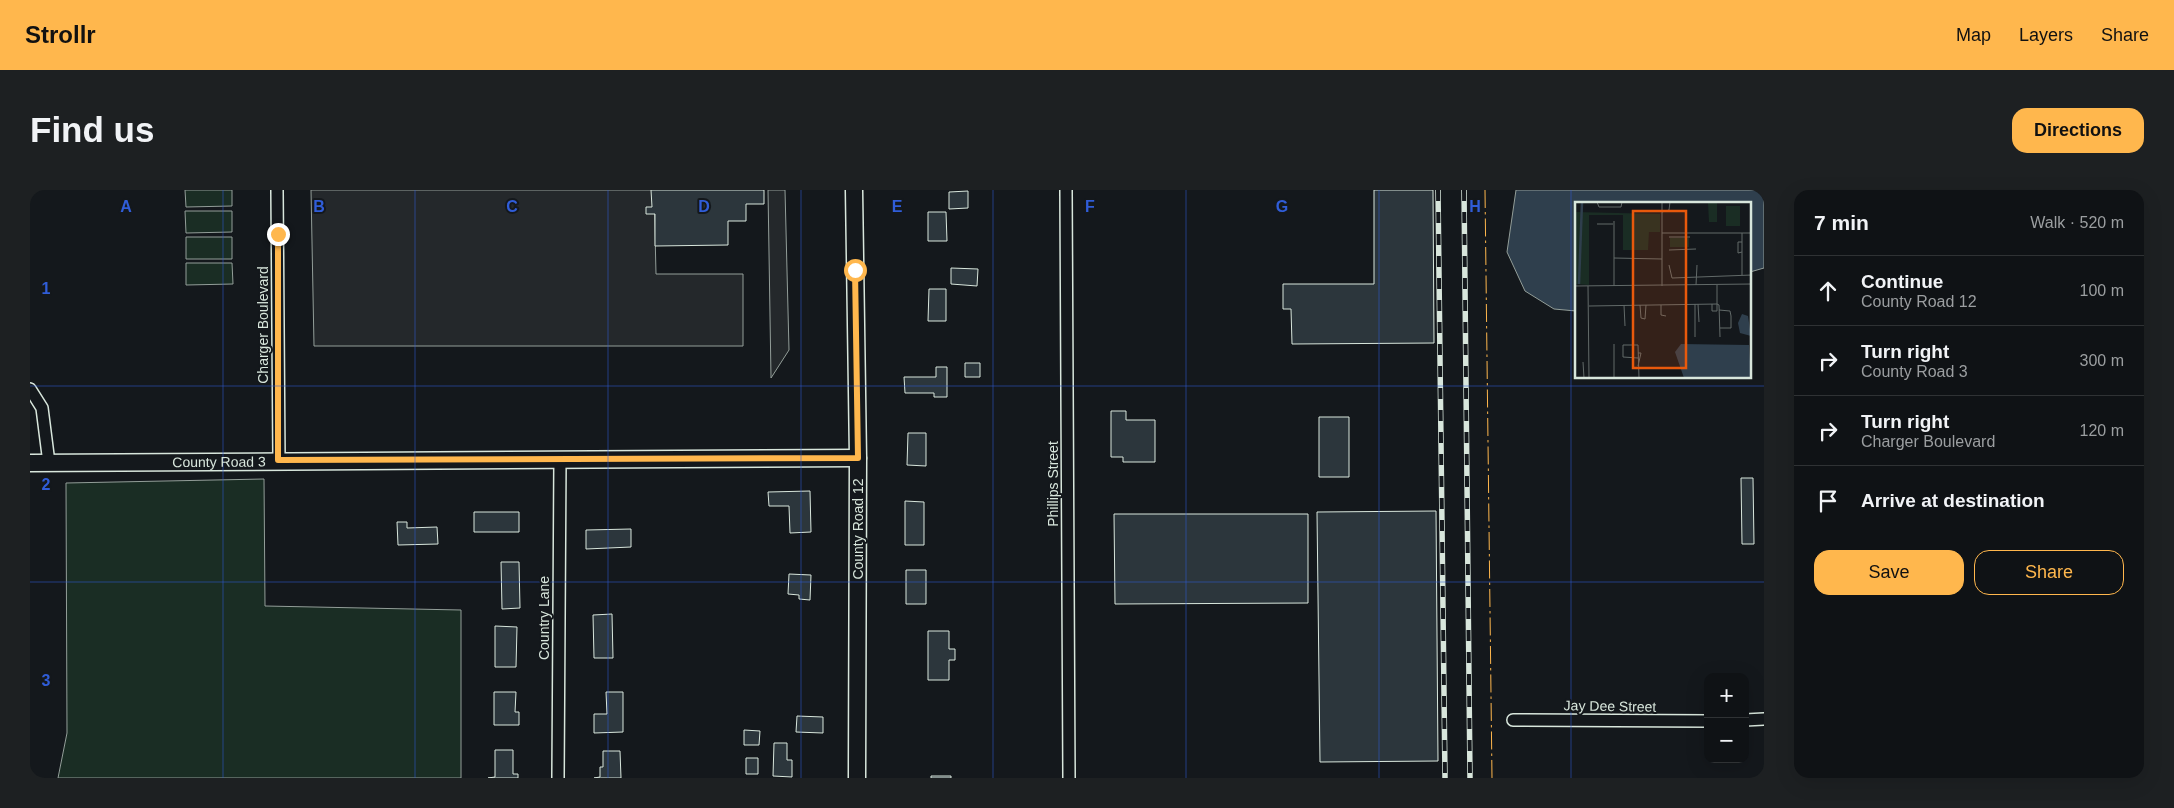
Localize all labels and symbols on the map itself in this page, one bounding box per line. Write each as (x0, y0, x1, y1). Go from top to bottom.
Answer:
text: A (120, 198, 132, 215)
text: B (313, 198, 325, 215)
text: C (506, 198, 518, 215)
text: D (698, 198, 710, 215)
text: E (892, 198, 903, 215)
text: F (1085, 198, 1095, 215)
text: G (1276, 198, 1288, 215)
text: H (1469, 198, 1481, 215)
inset map (1575, 202, 1752, 379)
route end (267, 223, 290, 246)
route start (844, 259, 867, 282)
street label: Charger Boulevard (255, 266, 271, 384)
text: 1 (42, 280, 51, 297)
street label: Phillips Street (1045, 441, 1061, 527)
street label: County Road 3 (172, 454, 266, 470)
text: 2 (42, 476, 51, 493)
street label: County Road 12 (850, 478, 866, 580)
street label: Country Lane (536, 576, 552, 660)
text: 3 (42, 672, 51, 689)
street label: Jay Dee Street (1564, 697, 1657, 715)

